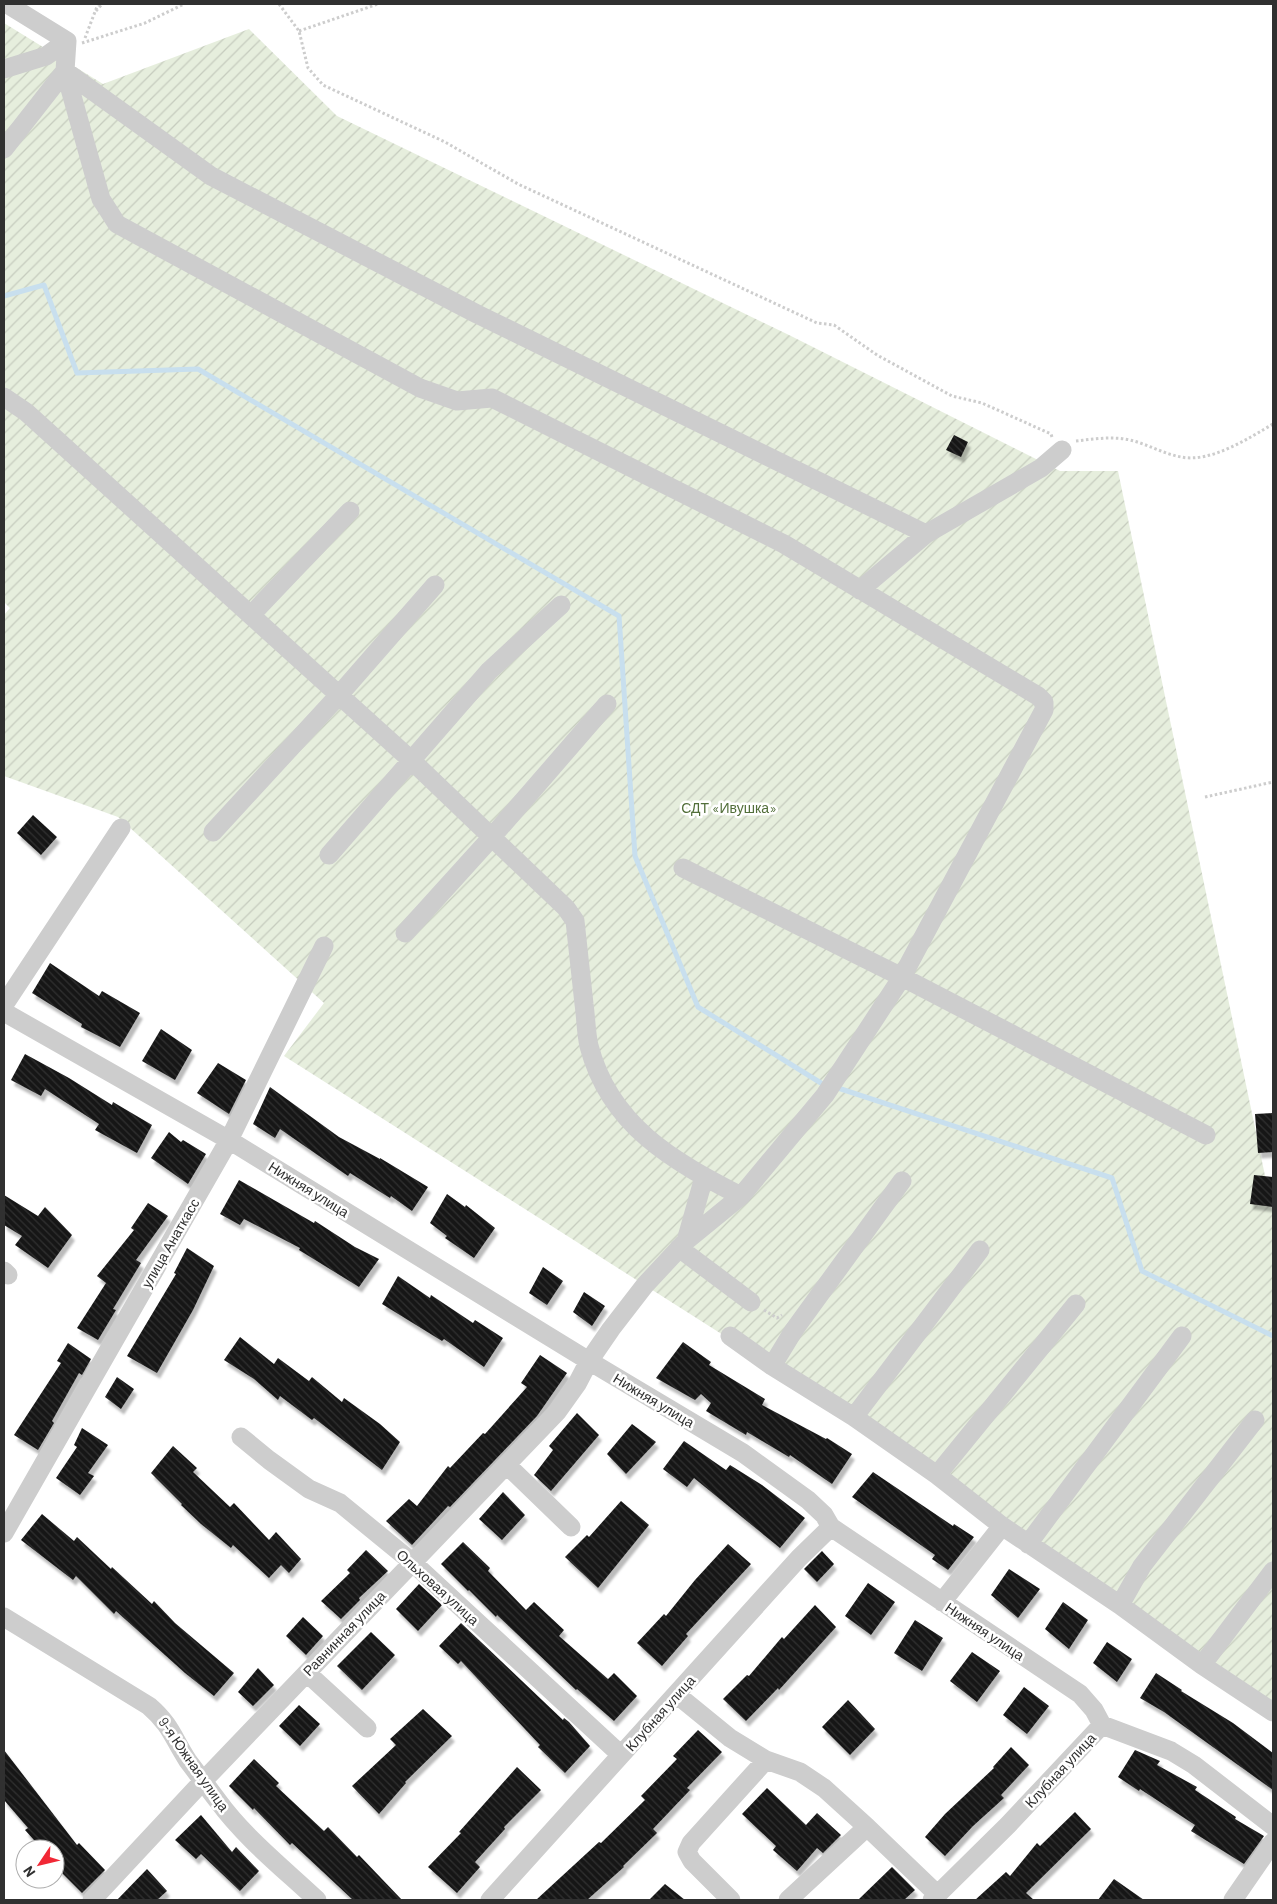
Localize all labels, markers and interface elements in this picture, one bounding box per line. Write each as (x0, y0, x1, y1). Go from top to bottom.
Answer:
park label: СДТ «Ивушка» (681, 799, 777, 816)
street label: Нижняя улица (266, 1158, 352, 1221)
street label: улица Анаткасс (138, 1195, 202, 1291)
street label: Нижняя улица (610, 1369, 698, 1431)
street label: Ольховая улица (393, 1546, 483, 1629)
street label: Равнинная улица (299, 1587, 389, 1679)
street label: Нижняя улица (942, 1598, 1028, 1664)
street label: Клубная улица (622, 1672, 699, 1754)
street label: 9-я Южная улица (155, 1714, 233, 1815)
street label: Клубная улица (1021, 1729, 1099, 1811)
north arrow (15, 1839, 65, 1889)
text: N (19, 1863, 39, 1880)

